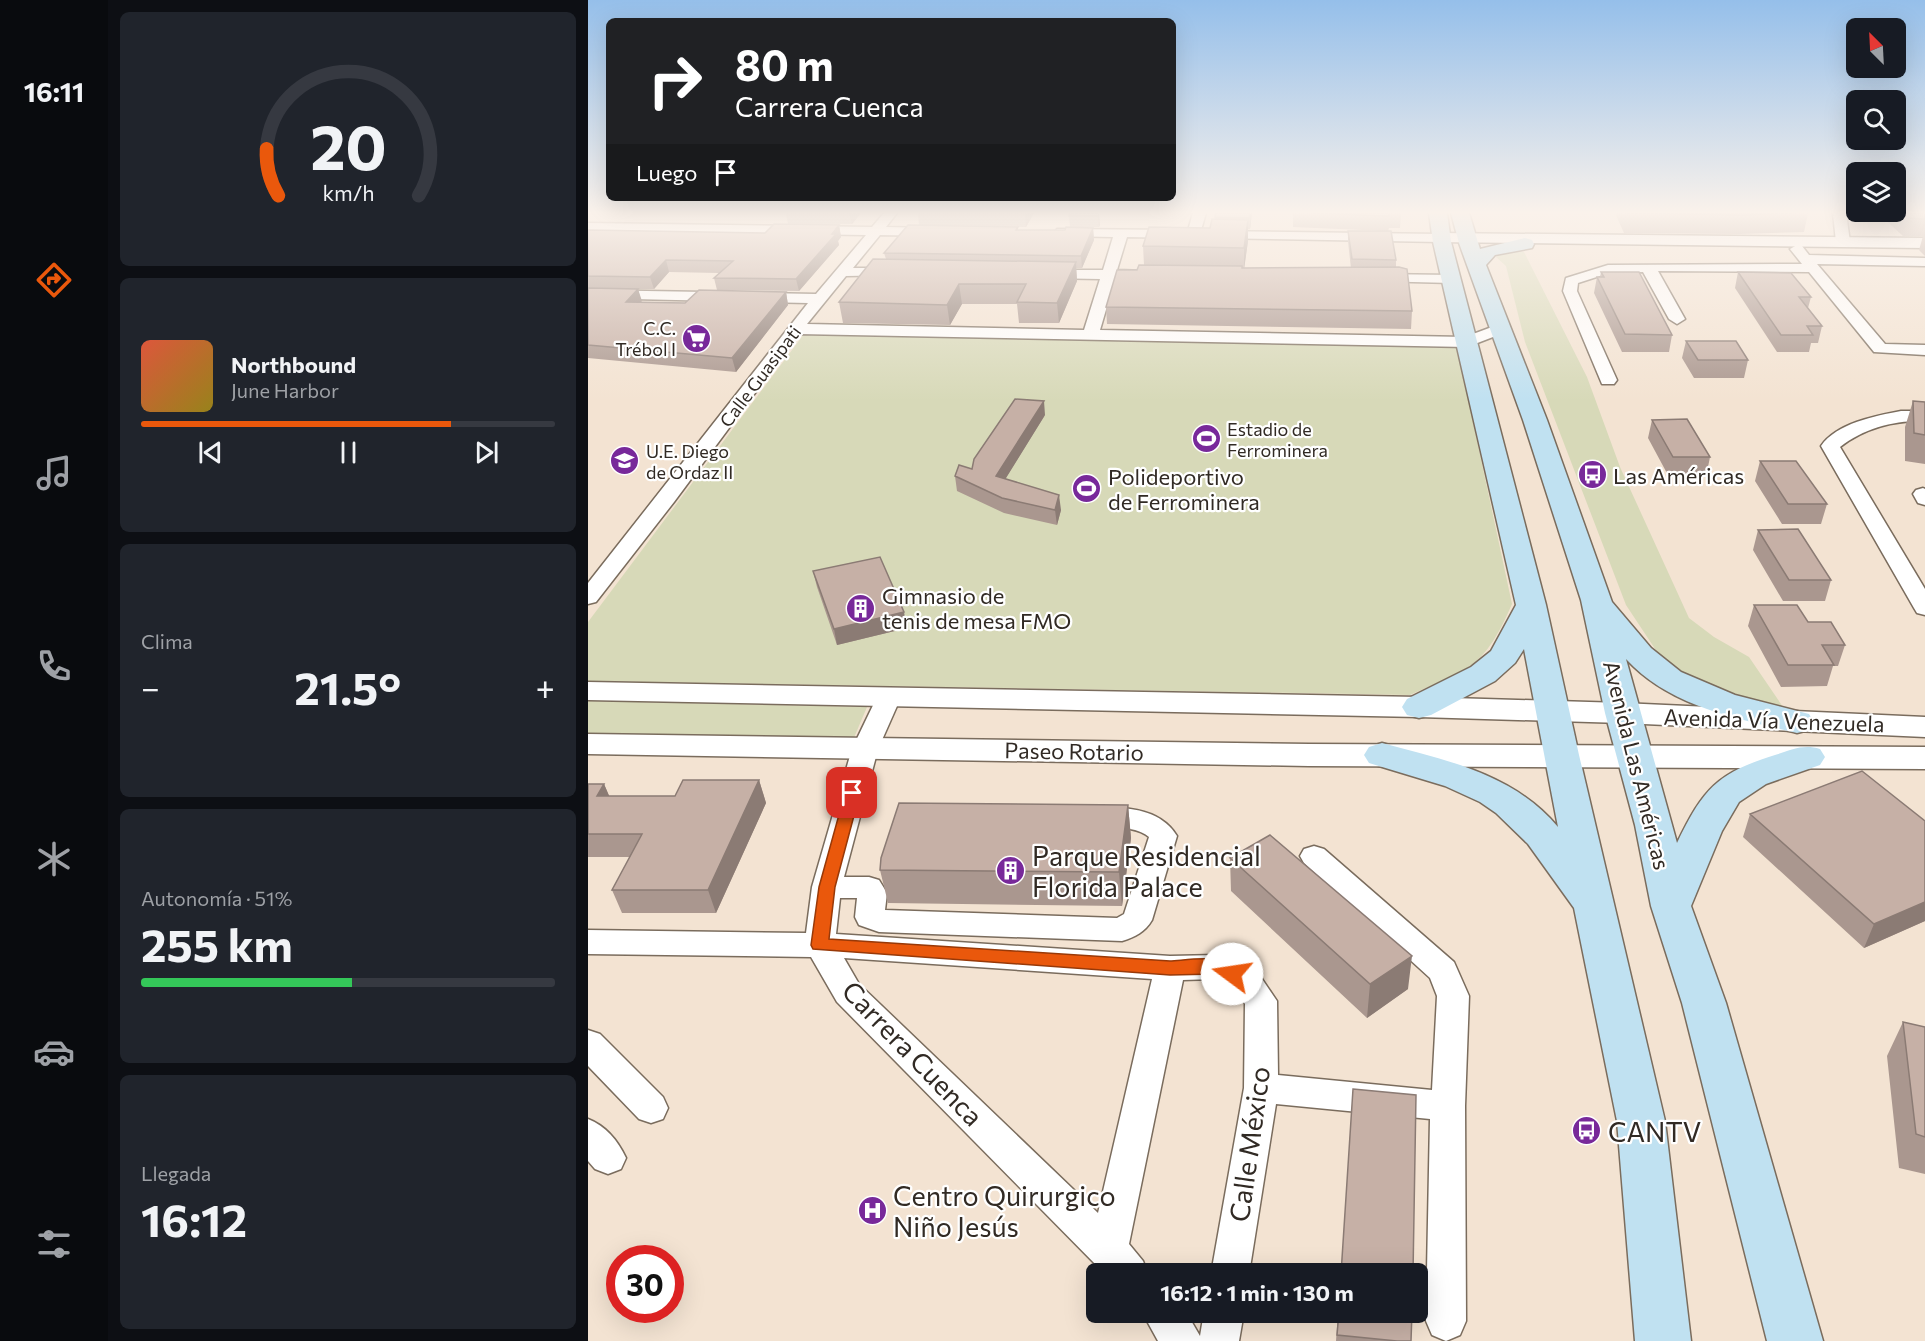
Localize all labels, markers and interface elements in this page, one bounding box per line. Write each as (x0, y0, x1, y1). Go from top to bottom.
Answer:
north arrow (1846, 18, 1906, 78)
map controls (1846, 18, 1906, 222)
text: 80 m (735, 38, 834, 90)
icon: right (636, 42, 714, 120)
text: 16:11 (24, 75, 84, 108)
text: Carrera Cuenca (735, 90, 924, 123)
button: search (1846, 90, 1906, 150)
text: 20 (310, 107, 386, 183)
icon: arrive (709, 156, 742, 189)
text: Luego (636, 159, 697, 186)
button: layers (1846, 162, 1906, 222)
text: km/h (322, 179, 374, 205)
icon: directions (33, 259, 75, 301)
place label: C.C. Trébol I (615, 317, 676, 360)
street label: Calle Guasipati (715, 321, 805, 431)
supermarket icon: C.C. Trébol I (681, 322, 713, 354)
text: Northbound (231, 351, 356, 378)
text: June Harbor (231, 378, 339, 402)
place label: Estadio de Ferrominera (1227, 418, 1328, 461)
sports icon: Estadio de Ferrominera (1190, 423, 1222, 455)
icon: previous (194, 436, 227, 469)
icon: pause (332, 436, 365, 469)
icon: next (470, 436, 503, 469)
place label: U.E. Diego de Ordaz II (646, 440, 733, 483)
school or university icon: U.E. Diego de Ordaz II (609, 445, 641, 477)
icon: music (33, 452, 75, 494)
bus stop icon: Las Américas (1576, 459, 1608, 491)
place label: Las Américas (1613, 462, 1744, 489)
place label: Polideportivo de Ferrominera (1108, 463, 1260, 515)
sports icon: Polideportivo de Ferrominera (1071, 473, 1103, 505)
place label: Gimnasio de tenis de mesa FMO (882, 582, 1071, 634)
building icon: Gimnasio de tenis de mesa FMO (845, 592, 877, 624)
text: Clima (141, 629, 193, 653)
icon: phone (33, 645, 75, 687)
street label: Avenida Las Américas (1598, 658, 1676, 872)
text: 21.5° (294, 659, 401, 714)
text: − (141, 666, 160, 707)
text: + (536, 666, 555, 707)
street label: Avenida Vía Venezuela (1663, 703, 1885, 737)
street label: Paseo Rotario (1004, 736, 1144, 766)
pin (826, 767, 877, 818)
icon: arrive (835, 776, 868, 809)
icon: climate (33, 838, 75, 880)
place label: Parque Residencial Florida Palace (1032, 839, 1261, 903)
building icon: Parque Residencial Florida Palace (995, 855, 1027, 887)
text: Autonomía · 51% (141, 886, 292, 910)
text: 255 km (141, 916, 293, 971)
position arrow (1200, 942, 1264, 1006)
street label: Carrera Cuenca (836, 974, 990, 1132)
icon: car (33, 1031, 75, 1073)
street label: Calle México (1222, 1064, 1276, 1224)
bus stop icon: CANTV (1571, 1115, 1603, 1147)
place label: CANTV (1608, 1115, 1701, 1148)
text: Llegada (141, 1161, 211, 1185)
place label: Centro Quirurgico Niño Jesús (893, 1179, 1116, 1243)
text: 16:12 (141, 1191, 247, 1246)
hospital icon: Centro Quirurgico Niño Jesús (856, 1195, 888, 1227)
icon: filters (33, 1223, 75, 1265)
speed limit sign: 30 (606, 1245, 684, 1323)
text: 16:12 · 1 min · 130 m (1160, 1279, 1354, 1306)

